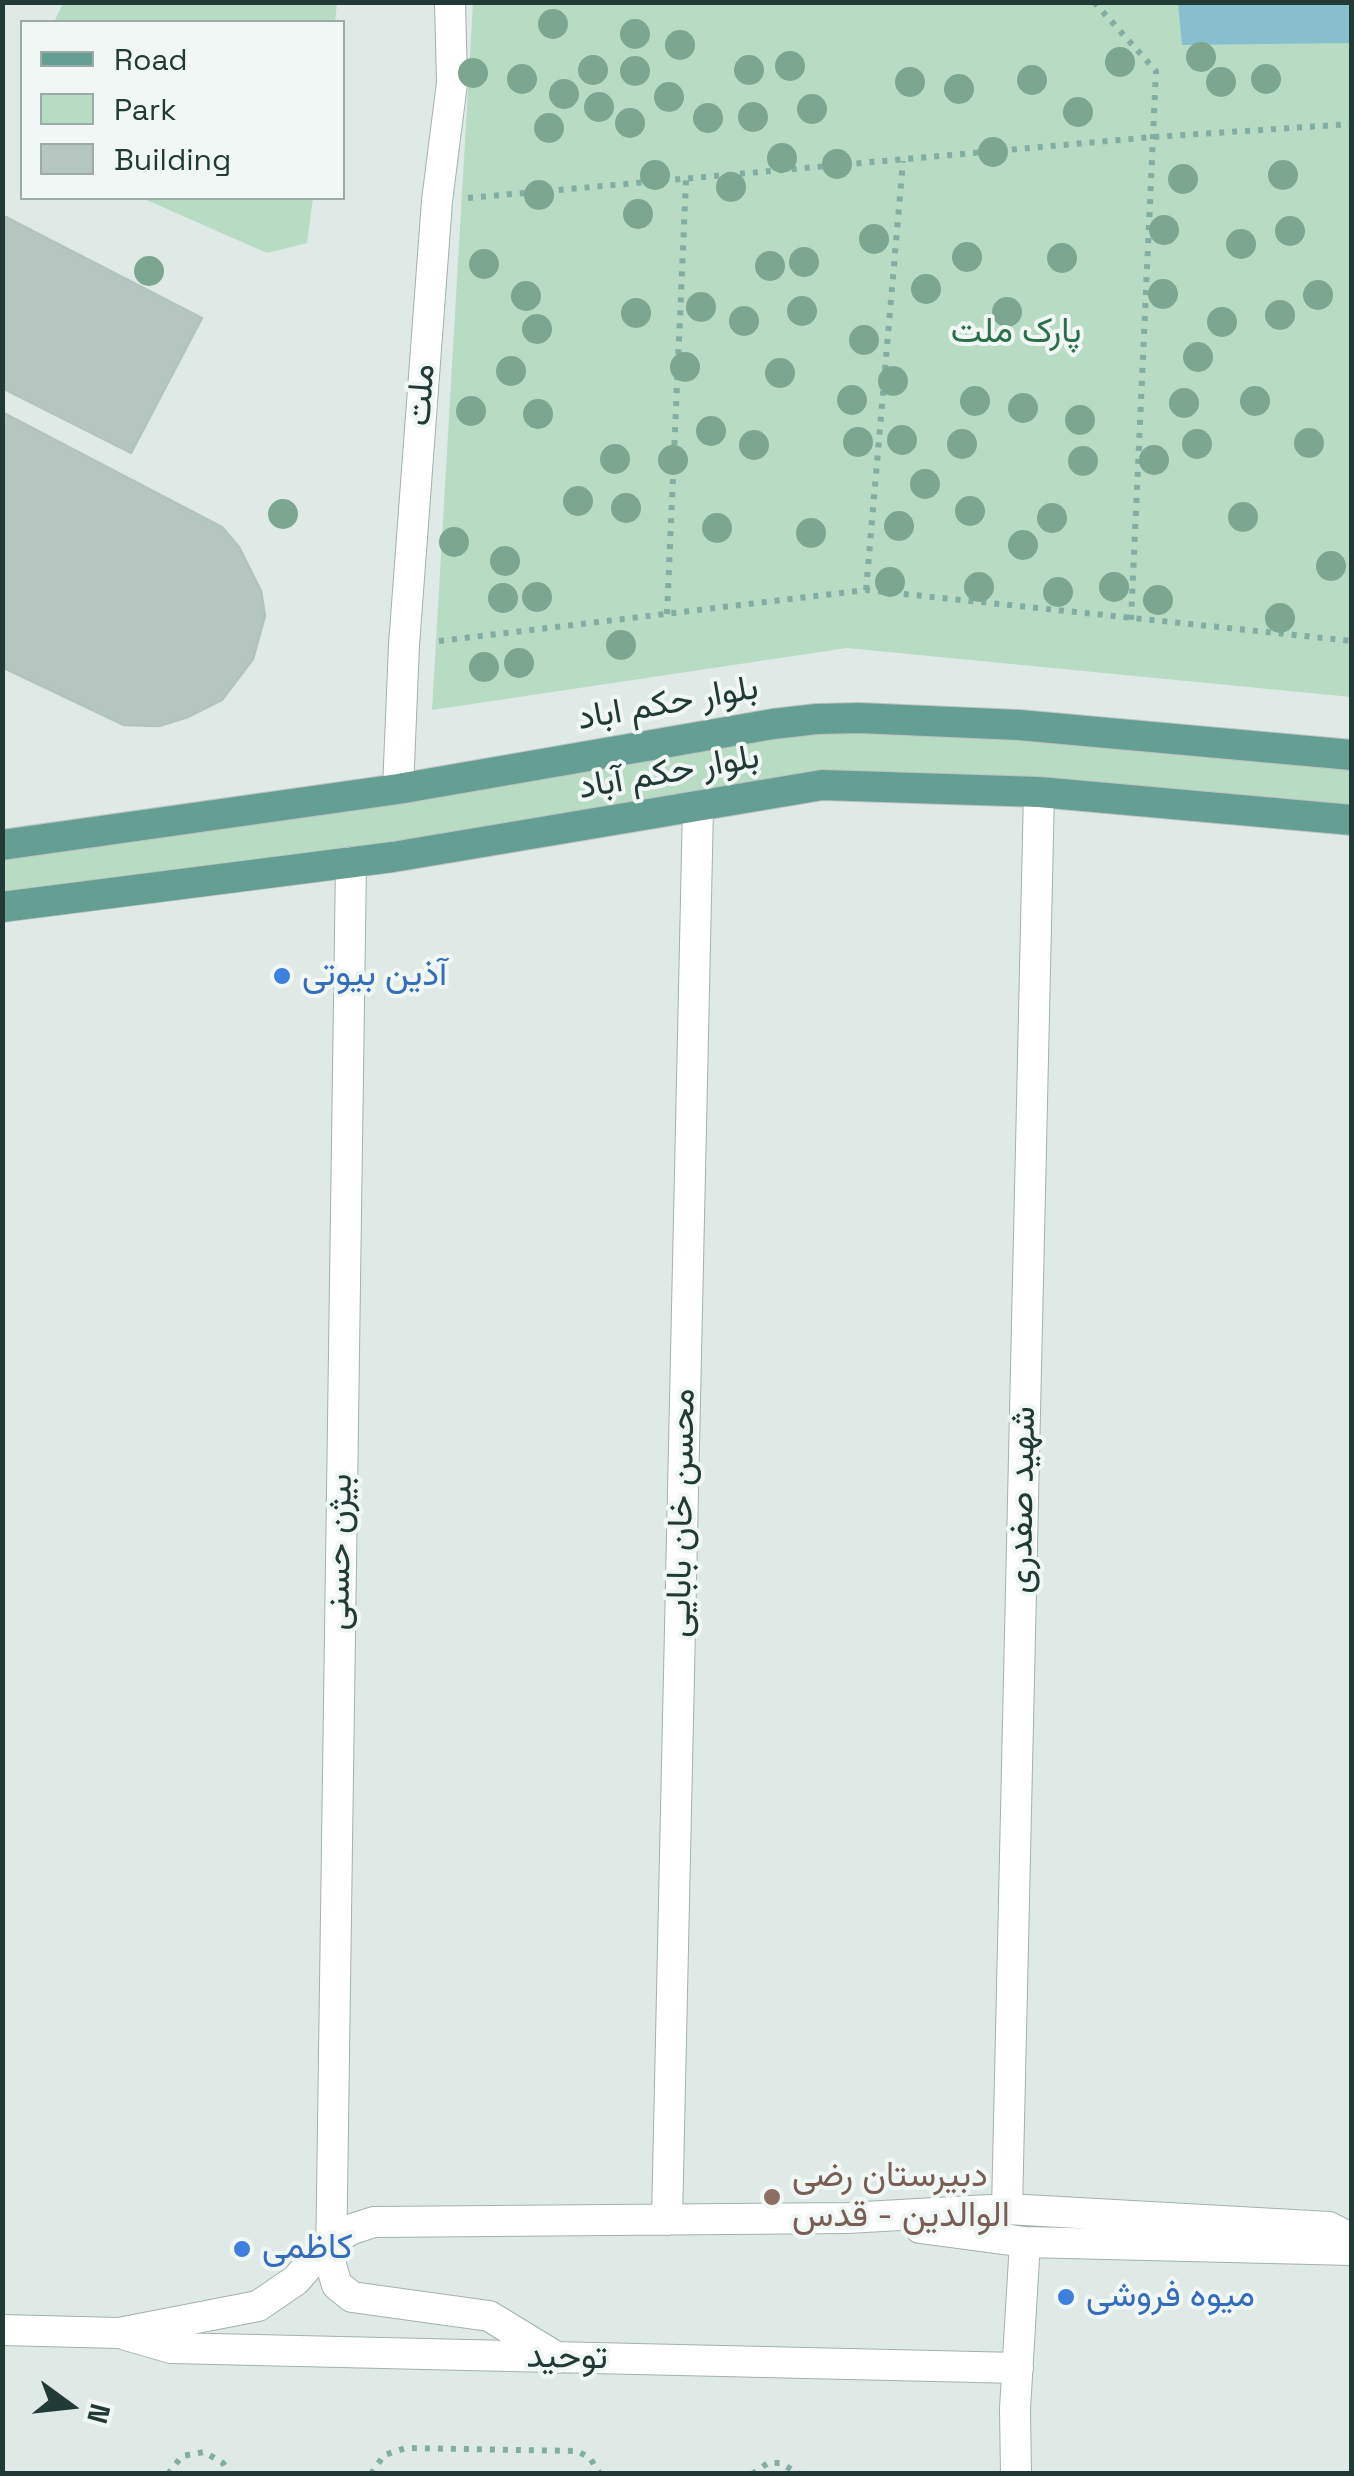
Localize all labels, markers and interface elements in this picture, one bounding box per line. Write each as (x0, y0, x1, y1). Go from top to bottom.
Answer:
legend (20, 20, 345, 200)
text: Road (114, 40, 188, 79)
text: Park (114, 90, 176, 129)
text: Building (114, 140, 231, 179)
park label: پارک ملت (951, 312, 1081, 354)
street label: ملت (399, 362, 445, 428)
street label: بلوار حکم اباد (574, 667, 762, 741)
street label: بلوار حکم آباد (575, 736, 763, 810)
place label: آذین بیوتی (302, 955, 447, 997)
marker: آذین بیوتی (271, 965, 293, 987)
street label: محسن خان بابایی (659, 1388, 705, 1638)
street label: شهید صفدری (1000, 1406, 1046, 1594)
street label: بیژن حسنی (318, 1473, 362, 1631)
place label: دبیرستان رضی الوالدین - قدس (792, 2156, 1010, 2238)
marker: دبیرستان رضی الوالدین - قدس (761, 2186, 783, 2208)
place label: کاظمی (262, 2228, 353, 2270)
marker: کاظمی (231, 2238, 253, 2260)
place label: میوه فروشی (1086, 2276, 1255, 2318)
marker: میوه فروشی (1055, 2286, 1077, 2308)
street label: توحید (526, 2336, 608, 2380)
north arrow (20, 2356, 120, 2456)
text: N (79, 2400, 119, 2427)

